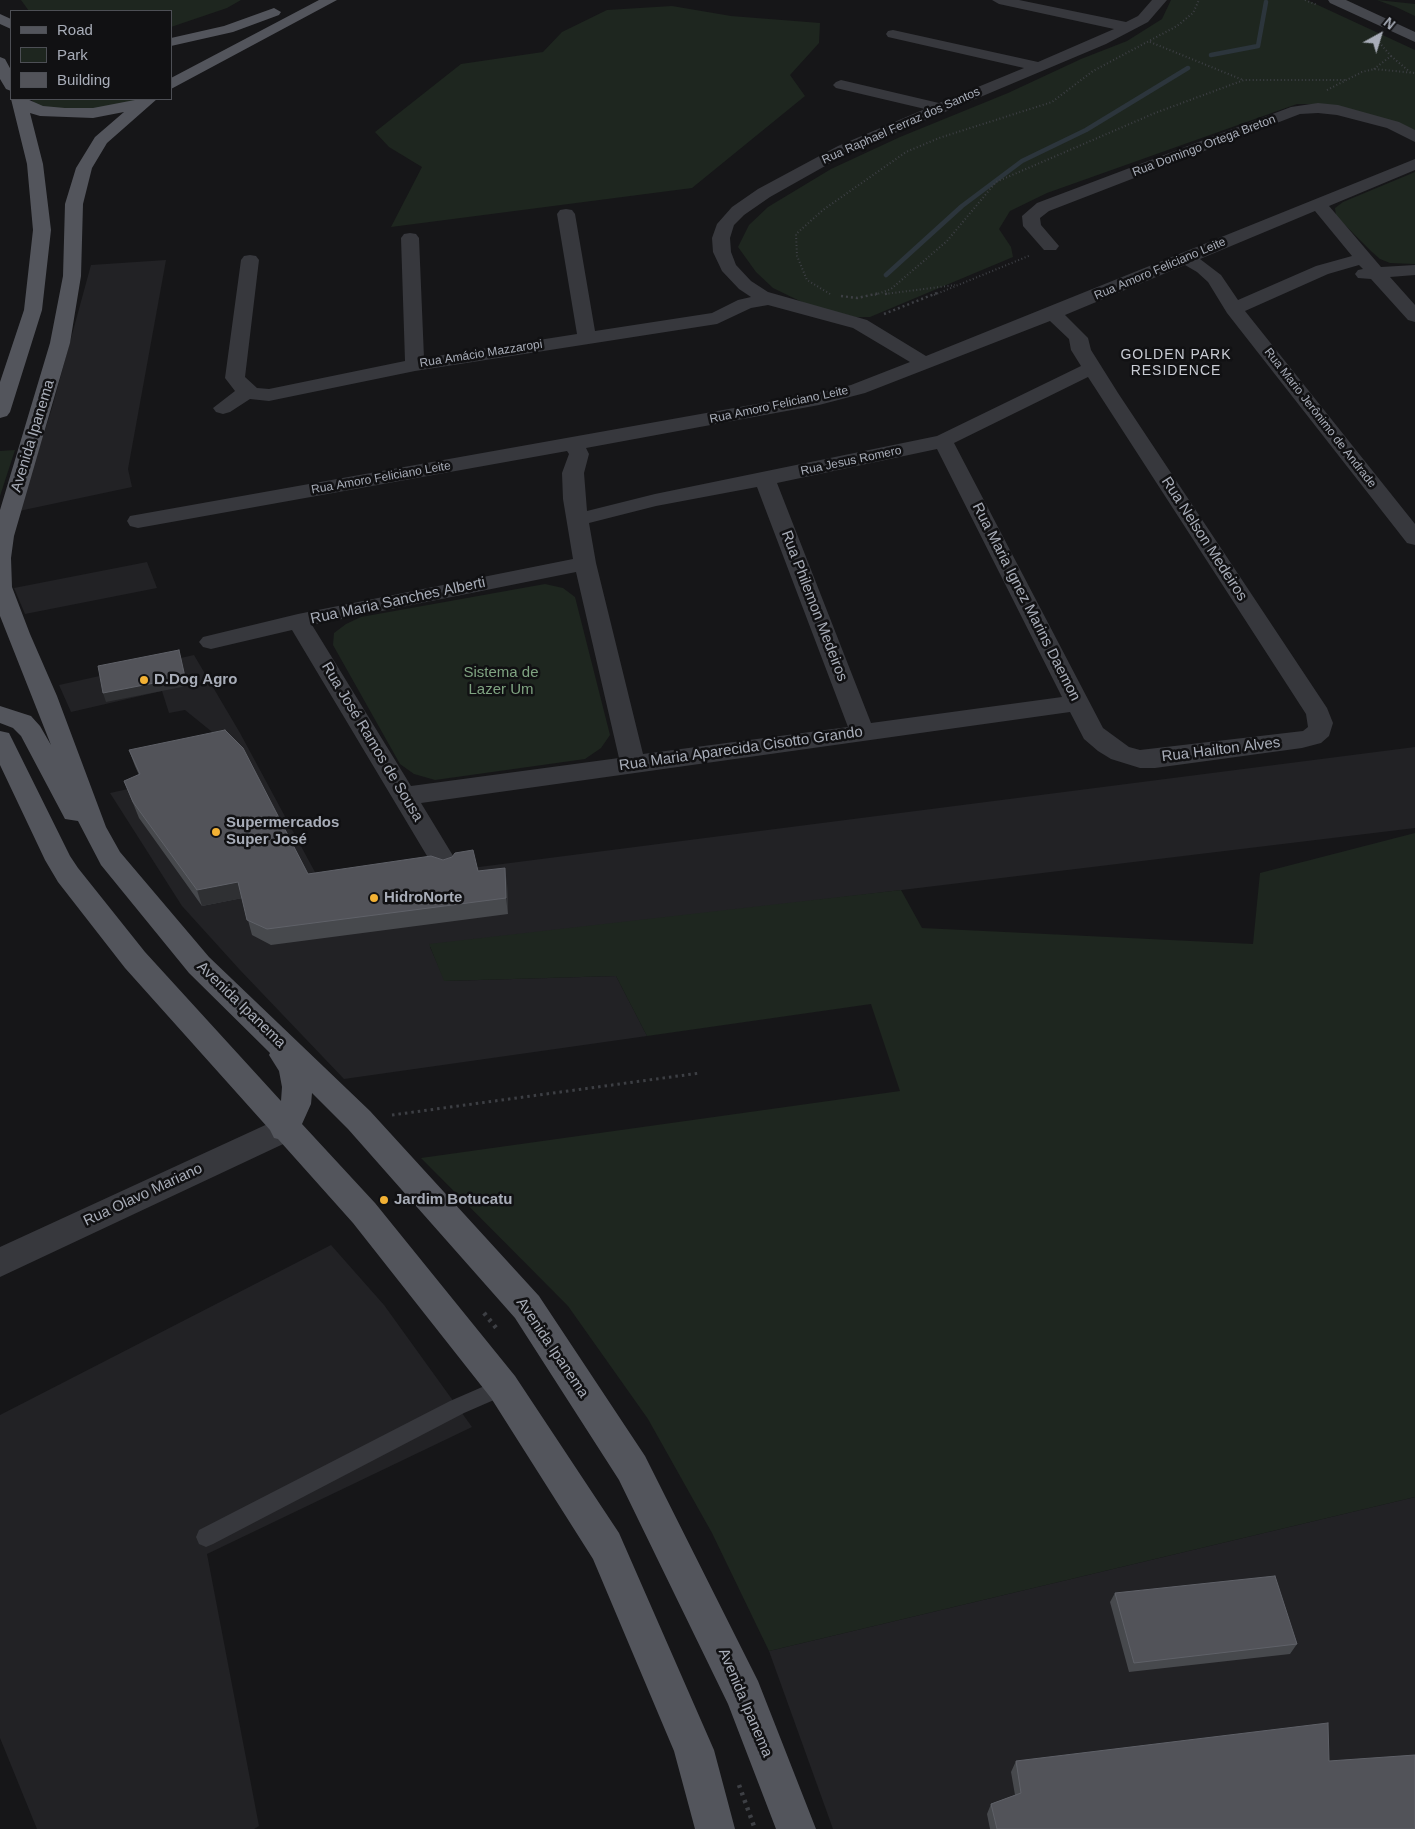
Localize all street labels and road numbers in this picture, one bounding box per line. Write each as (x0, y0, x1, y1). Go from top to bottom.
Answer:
street label: Rua Raphael Ferraz dos Santos (820, 85, 982, 167)
street label: Rua Domingo Ortega Breton (1130, 112, 1278, 180)
street label: Rua Amoro Feliciano Leite (1092, 235, 1228, 303)
street label: Rua Amácio Mazzaropi (419, 337, 543, 371)
street label: Rua Mario Jerônimo de Andrade (1261, 345, 1379, 491)
street label: Avenida Ipanema (7, 378, 59, 494)
street label: Rua Amoro Feliciano Leite (708, 383, 850, 427)
street label: Rua Jesus Romero (799, 443, 903, 479)
street label: Rua Amoro Feliciano Leite (310, 459, 452, 497)
street label: Rua Nelson Medeiros (1157, 474, 1251, 604)
street label: Rua Maria Ignez Marins Daemon (968, 500, 1084, 704)
street label: Rua Philemon Medeiros (777, 528, 851, 684)
street label: Rua Maria Sanches Alberti (309, 574, 487, 628)
street label: Rua José Ramos de Sousa (317, 659, 427, 825)
street label: Rua Maria Aparecida Cisotto Grando (618, 723, 864, 775)
street label: Rua Hailton Alves (1161, 734, 1281, 766)
street label: Avenida Ipanema (193, 958, 289, 1052)
street label: Rua Olavo Mariano (81, 1160, 205, 1230)
street label: Avenida Ipanema (512, 1295, 592, 1401)
street label: Avenida Ipanema (714, 1646, 776, 1760)

